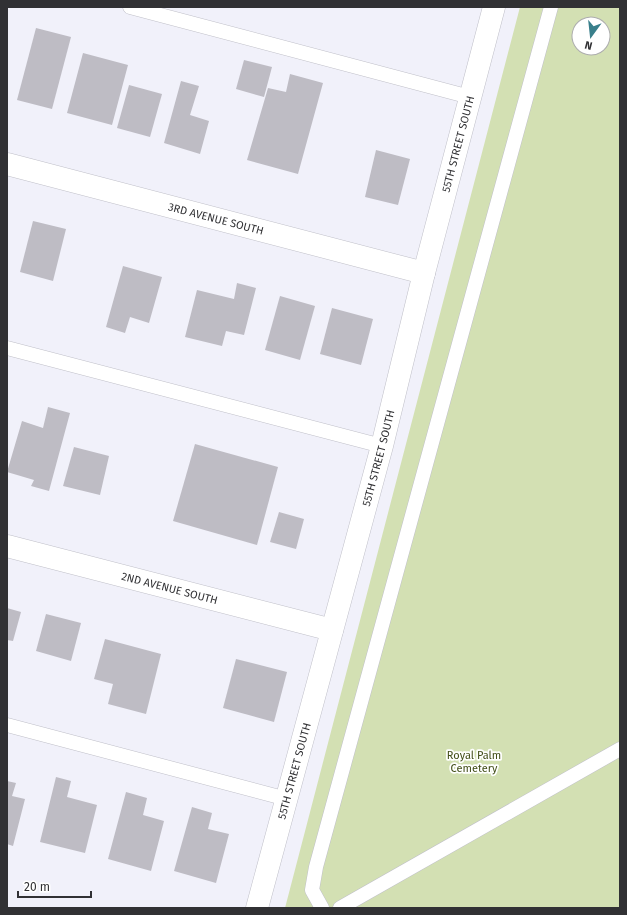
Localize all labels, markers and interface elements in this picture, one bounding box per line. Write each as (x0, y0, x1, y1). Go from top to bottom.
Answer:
north arrow (571, 16, 611, 56)
text: N (583, 38, 594, 52)
street label: 55TH STREET SOUTH (439, 94, 477, 194)
street label: 3RD AVENUE SOUTH (167, 200, 265, 237)
street label: 55TH STREET SOUTH (359, 409, 397, 508)
street label: 2ND AVENUE SOUTH (120, 569, 219, 607)
street label: 55TH STREET SOUTH (275, 721, 313, 821)
park label: Royal Palm Cemetery (447, 749, 501, 775)
scale bar (18, 873, 91, 899)
text: 20 m (24, 880, 50, 894)

